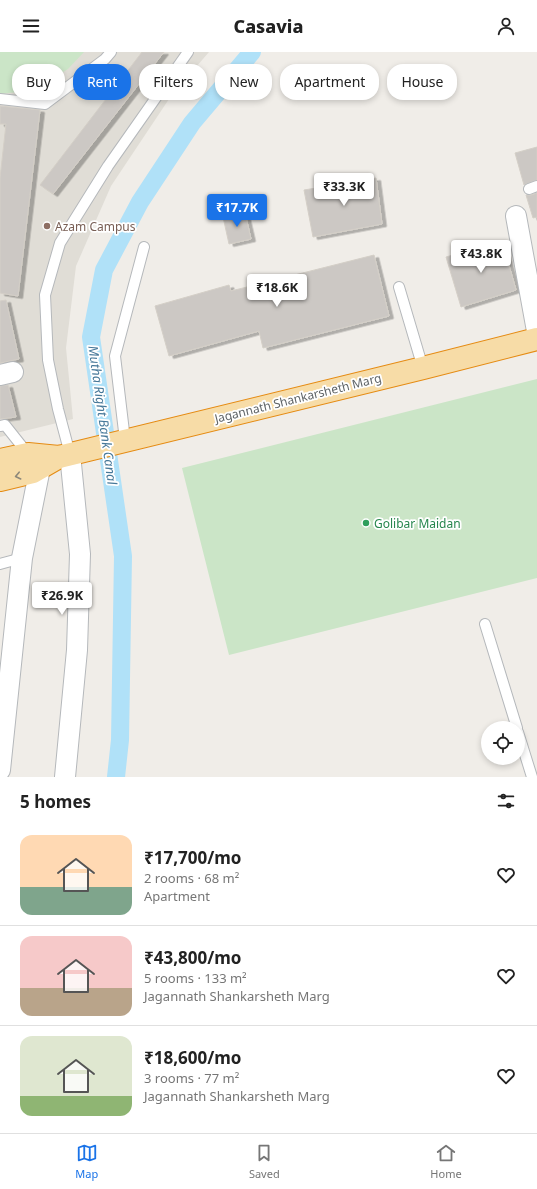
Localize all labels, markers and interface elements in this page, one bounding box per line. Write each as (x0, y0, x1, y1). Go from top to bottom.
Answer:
text: Casavia (234, 14, 303, 38)
icon: menu (20, 15, 42, 37)
icon: person (495, 15, 517, 37)
chip: Buy (12, 64, 65, 100)
chip: Rent (73, 64, 131, 100)
chip: Filters (139, 64, 207, 100)
chip: New (215, 64, 272, 100)
chip: Apartment (280, 64, 379, 100)
chip: House (387, 64, 457, 100)
pin: ₹33.3K (311, 173, 377, 207)
text: ₹33.3K (323, 177, 365, 195)
pin: ₹17.7K (204, 194, 270, 228)
text: ₹17.7K (216, 198, 258, 216)
place label: Azam Campus (55, 218, 136, 235)
marker: Azam Campus (42, 221, 52, 231)
pin: ₹43.8K (448, 240, 514, 274)
text: ₹43.8K (460, 244, 502, 262)
pin: ₹18.6K (244, 274, 310, 308)
text: ₹18.6K (256, 278, 298, 296)
water label: Mutha Right Bank Canal (84, 344, 122, 486)
street label: Jagannath Shankarsheth Marg (212, 369, 383, 427)
one-way arrow (14, 471, 21, 479)
place label: Golibar Maidan (374, 515, 461, 532)
marker: Golibar Maidan (361, 518, 371, 528)
pin: ₹26.9K (29, 582, 95, 616)
text: ₹26.9K (41, 586, 83, 604)
map controls (481, 721, 525, 765)
button: locate (481, 721, 525, 765)
text: 5 homes (20, 790, 91, 813)
icon: filters (495, 790, 517, 812)
text: ₹17,700/mo (144, 846, 241, 869)
icon: home (52, 851, 100, 899)
icon: heart (495, 864, 517, 886)
text: 2 rooms · 68 m² (144, 869, 239, 887)
text: Apartment (144, 887, 210, 905)
text: ₹43,800/mo (144, 946, 241, 969)
icon: home (52, 952, 100, 1000)
icon: heart (495, 965, 517, 987)
text: 5 rooms · 133 m² (144, 969, 247, 987)
text: Jagannath Shankarsheth Marg (144, 987, 330, 1005)
text: ₹18,600/mo (144, 1046, 241, 1069)
icon: home (52, 1052, 100, 1100)
icon: heart (495, 1065, 517, 1087)
text: 3 rooms · 77 m² (144, 1069, 239, 1087)
text: Jagannath Shankarsheth Marg (144, 1087, 330, 1105)
tab: Map (75, 1142, 98, 1181)
tab: Saved (249, 1142, 280, 1181)
tab: Home (430, 1142, 462, 1181)

